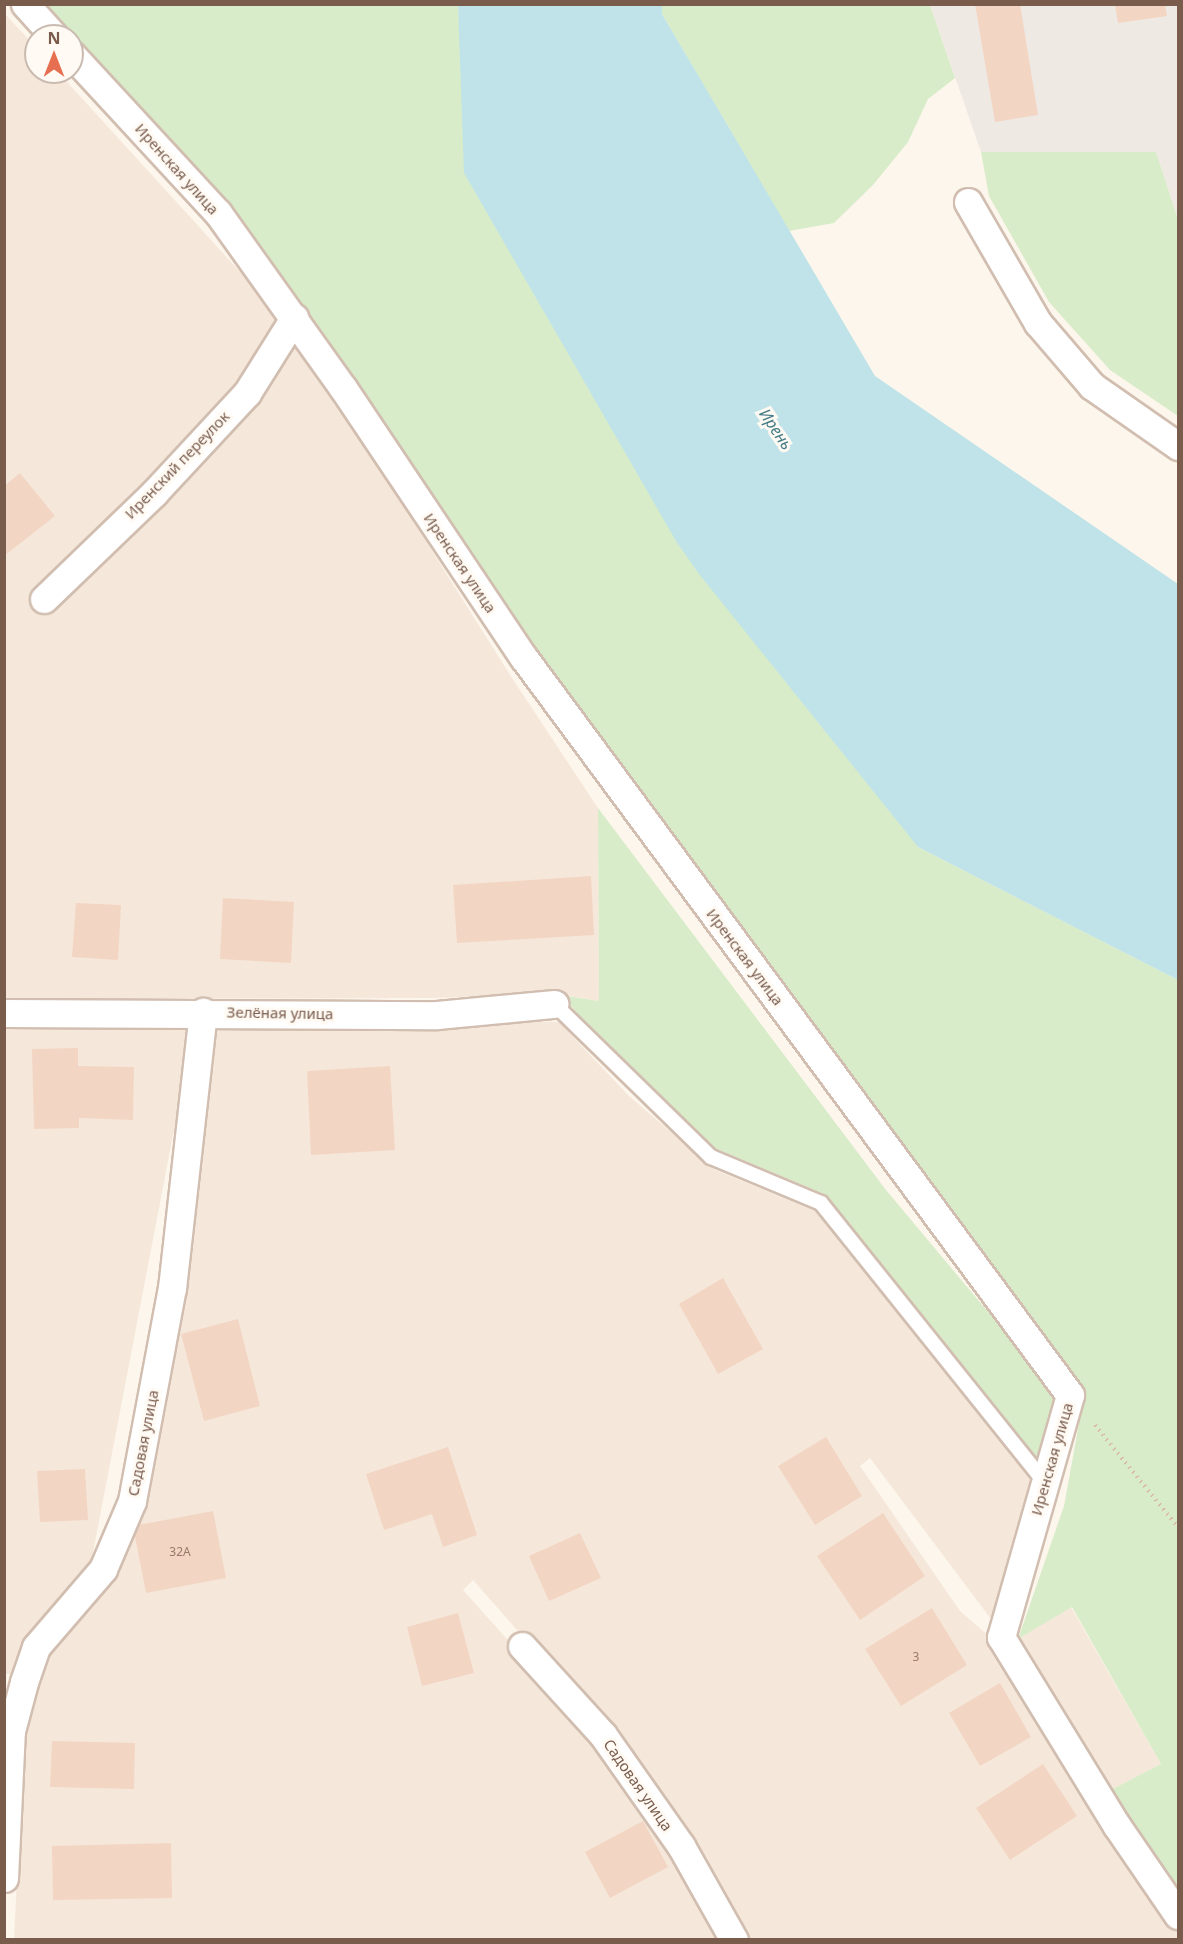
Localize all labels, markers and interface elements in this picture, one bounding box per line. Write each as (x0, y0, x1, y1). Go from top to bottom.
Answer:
north arrow (24, 24, 84, 84)
text: N (47, 27, 61, 49)
street label: Иренская улица (131, 120, 223, 218)
water label: Ирень (755, 405, 797, 453)
street label: Иренский переулок (121, 407, 233, 523)
street label: Иренская улица (420, 510, 500, 616)
street label: Иренская улица (703, 905, 787, 1009)
street label: Зелёная улица (227, 1003, 333, 1023)
street label: Садовая улица (124, 1388, 162, 1498)
street label: Иренская улица (1027, 1401, 1077, 1517)
house number: 32А (169, 1545, 191, 1559)
house number: 3 (913, 1650, 919, 1664)
street label: Садовая улица (600, 1736, 676, 1834)

